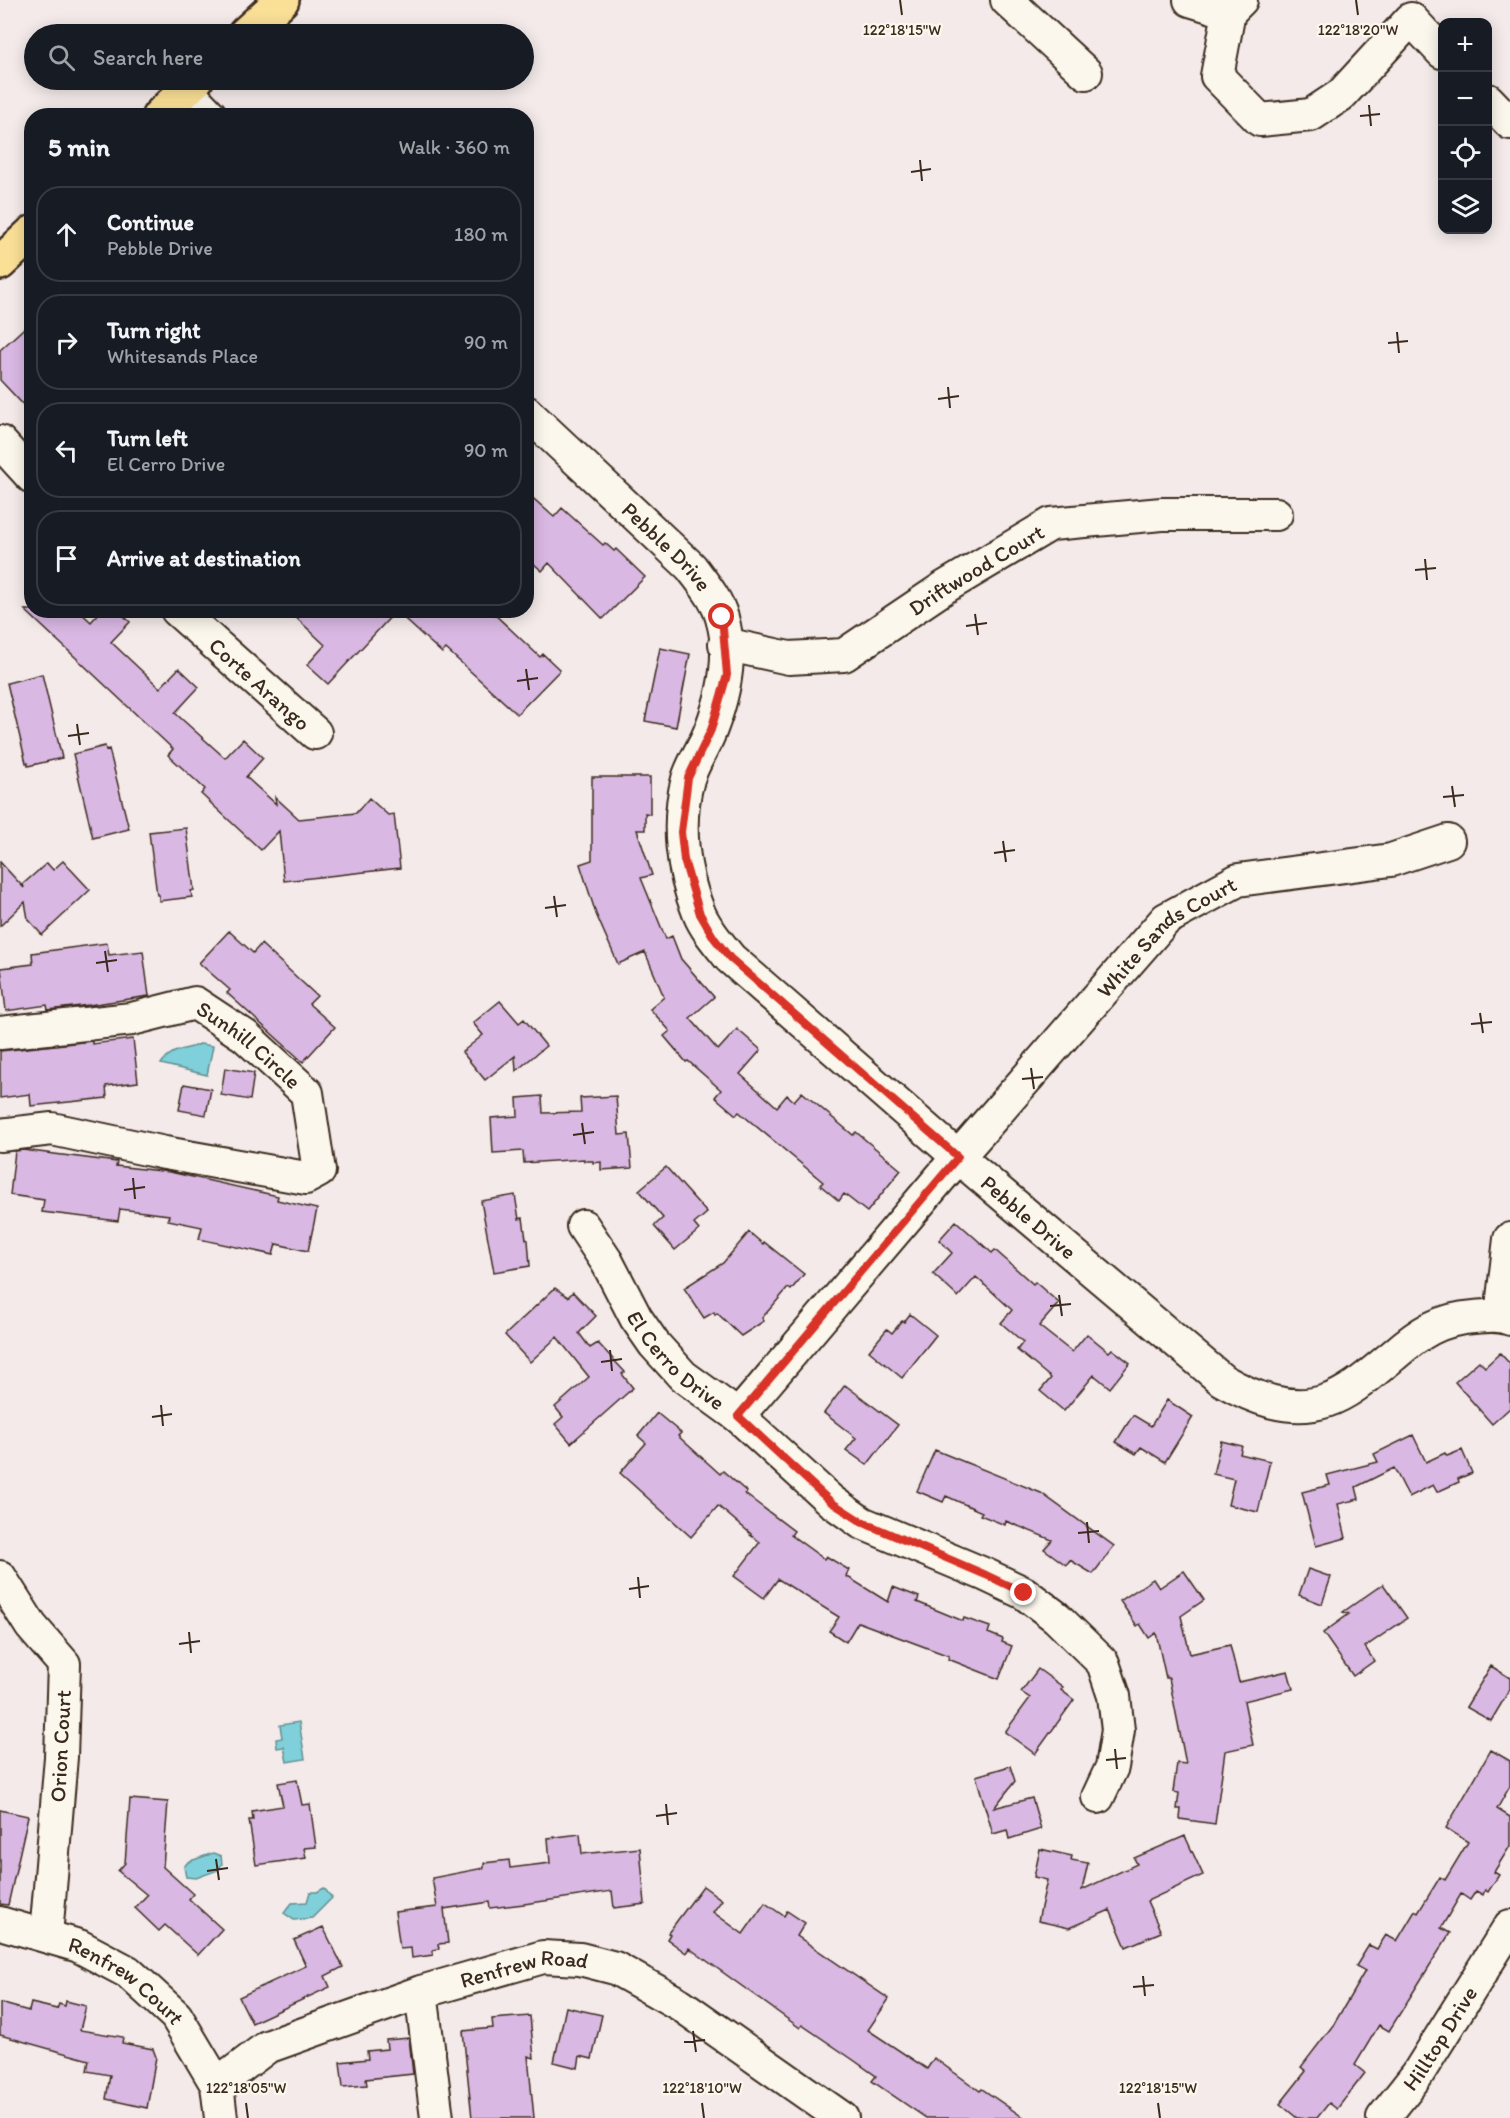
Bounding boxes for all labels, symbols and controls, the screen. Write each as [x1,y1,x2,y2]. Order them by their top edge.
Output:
map controls [1438,18,1492,234]
button: + [1438,18,1492,72]
text: 122°18'15"W [863,21,941,39]
text: 122°18'20"W [1318,21,1398,39]
search box [24,24,534,90]
icon: search [45,41,78,74]
text: Search here [93,44,203,71]
button: − [1438,72,1492,126]
button: locate [1438,126,1492,180]
text: 5 min [48,131,110,163]
text: Walk · 360 m [398,135,510,159]
button: layers [1438,180,1492,234]
text: Continue [107,209,194,236]
icon: ahead [50,218,83,251]
text: 180 m [454,222,508,246]
text: Pebble Drive [107,236,213,260]
text: Turn right [107,317,201,344]
icon: right [50,326,83,359]
text: 90 m [464,330,508,354]
text: Whitesands Place [107,344,258,368]
text: Turn left [107,425,188,452]
icon: left [50,434,83,467]
text: 90 m [464,438,508,462]
text: El Cerro Drive [107,452,225,476]
street label: Pebble Drive [616,496,717,597]
street label: Driftwood Court [904,518,1049,622]
icon: arrive [50,542,83,575]
text: Arrive at destination [107,545,301,572]
route start [708,603,734,629]
street label: Corte Arango [203,632,316,737]
street label: White Sands Court [1091,870,1241,1003]
street label: Sunhill Circle [192,995,306,1095]
street label: Pebble Drive [975,1169,1082,1265]
street label: El Cerro Drive [621,1306,730,1416]
route end [1010,1579,1036,1605]
street label: Orion Court [44,1689,77,1803]
street label: Renfrew Court [65,1931,191,2029]
street label: Renfrew Road [457,1944,592,1994]
street label: Hilltop Drive [1397,1981,1483,2096]
text: 122°18'05"W [206,2079,286,2097]
text: 122°18'10"W [662,2079,742,2097]
text: 122°18'15"W [1119,2079,1197,2097]

